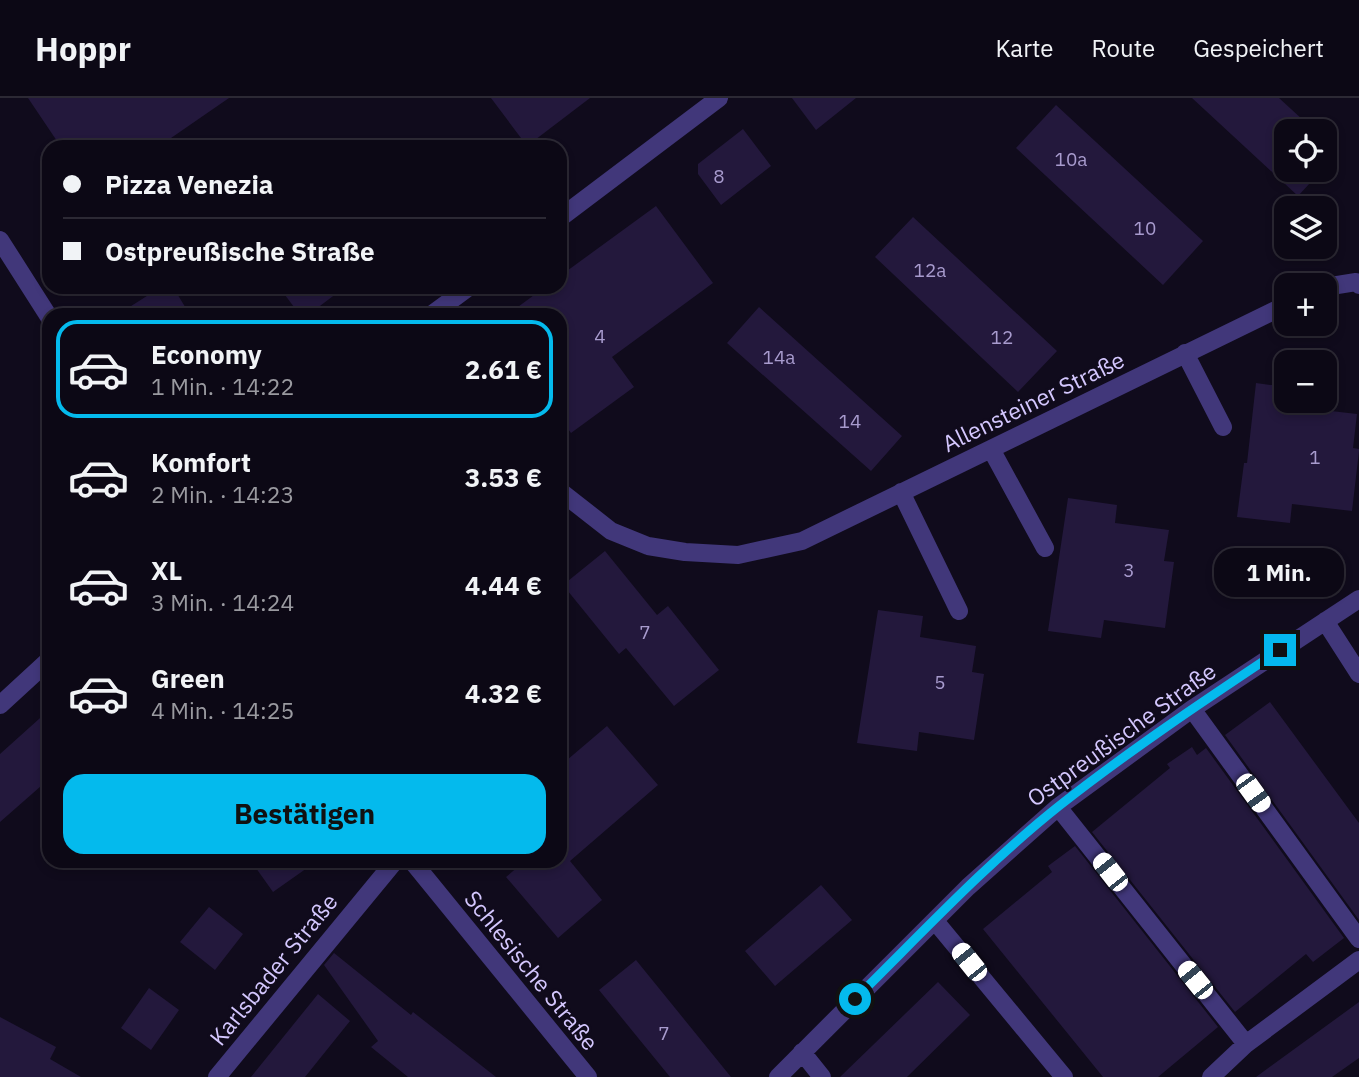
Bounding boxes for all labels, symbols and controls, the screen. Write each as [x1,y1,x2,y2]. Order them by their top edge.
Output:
text: Hoppr [35,27,131,70]
text: Karte [995,32,1054,64]
text: Route [1092,32,1155,64]
text: Gespeichert [1193,32,1324,64]
map controls [1274,119,1337,413]
button: locate [1274,119,1337,182]
house number: 10a [1055,147,1087,171]
house number: 8 [713,164,725,188]
text: Pizza Venezia [105,167,274,201]
button: layers [1274,196,1337,259]
house number: 10 [1134,216,1156,240]
text: Ostpreußische Straße [105,234,375,268]
house number: 12a [914,258,946,282]
button: + [1274,273,1337,336]
house number: 4 [594,324,606,348]
house number: 12 [991,325,1013,349]
text: Economy [151,337,262,371]
icon: car [67,338,130,401]
street label: Allensteiner Straße [937,344,1129,458]
house number: 14a [763,345,795,369]
button: − [1274,350,1337,413]
text: 2.61 € [465,352,542,386]
text: 1 Min. · 14:22 [151,371,294,401]
house number: 14 [839,409,861,433]
text: Komfort [151,445,251,479]
house number: 1 [1309,445,1321,469]
icon: car [67,446,130,509]
text: 3.53 € [465,460,542,494]
text: 2 Min. · 14:23 [151,479,294,509]
callout: 1 Min. [1215,548,1345,598]
text: XL [151,553,182,587]
icon: car [67,554,130,617]
text: 1 Min. [1246,557,1312,587]
house number: 3 [1123,558,1135,582]
text: 4.44 € [465,568,542,602]
text: 3 Min. · 14:24 [151,587,294,617]
house number: 7 [639,620,651,644]
route end [1264,634,1296,666]
street label: Ostpreußische Straße [1021,655,1221,813]
text: Green [151,661,225,695]
icon: car [67,662,130,725]
house number: 5 [934,670,946,694]
text: 4.32 € [465,676,542,710]
text: 4 Min. · 14:25 [151,695,294,725]
car [1233,770,1274,816]
button: Bestätigen [63,774,546,854]
car [1089,849,1132,895]
street label: Schlesische Straße [458,884,606,1056]
street label: Karlsbader Straße [202,887,344,1051]
car [948,939,991,985]
car [1174,957,1217,1003]
route start [839,983,871,1015]
house number: 7 [658,1021,670,1045]

